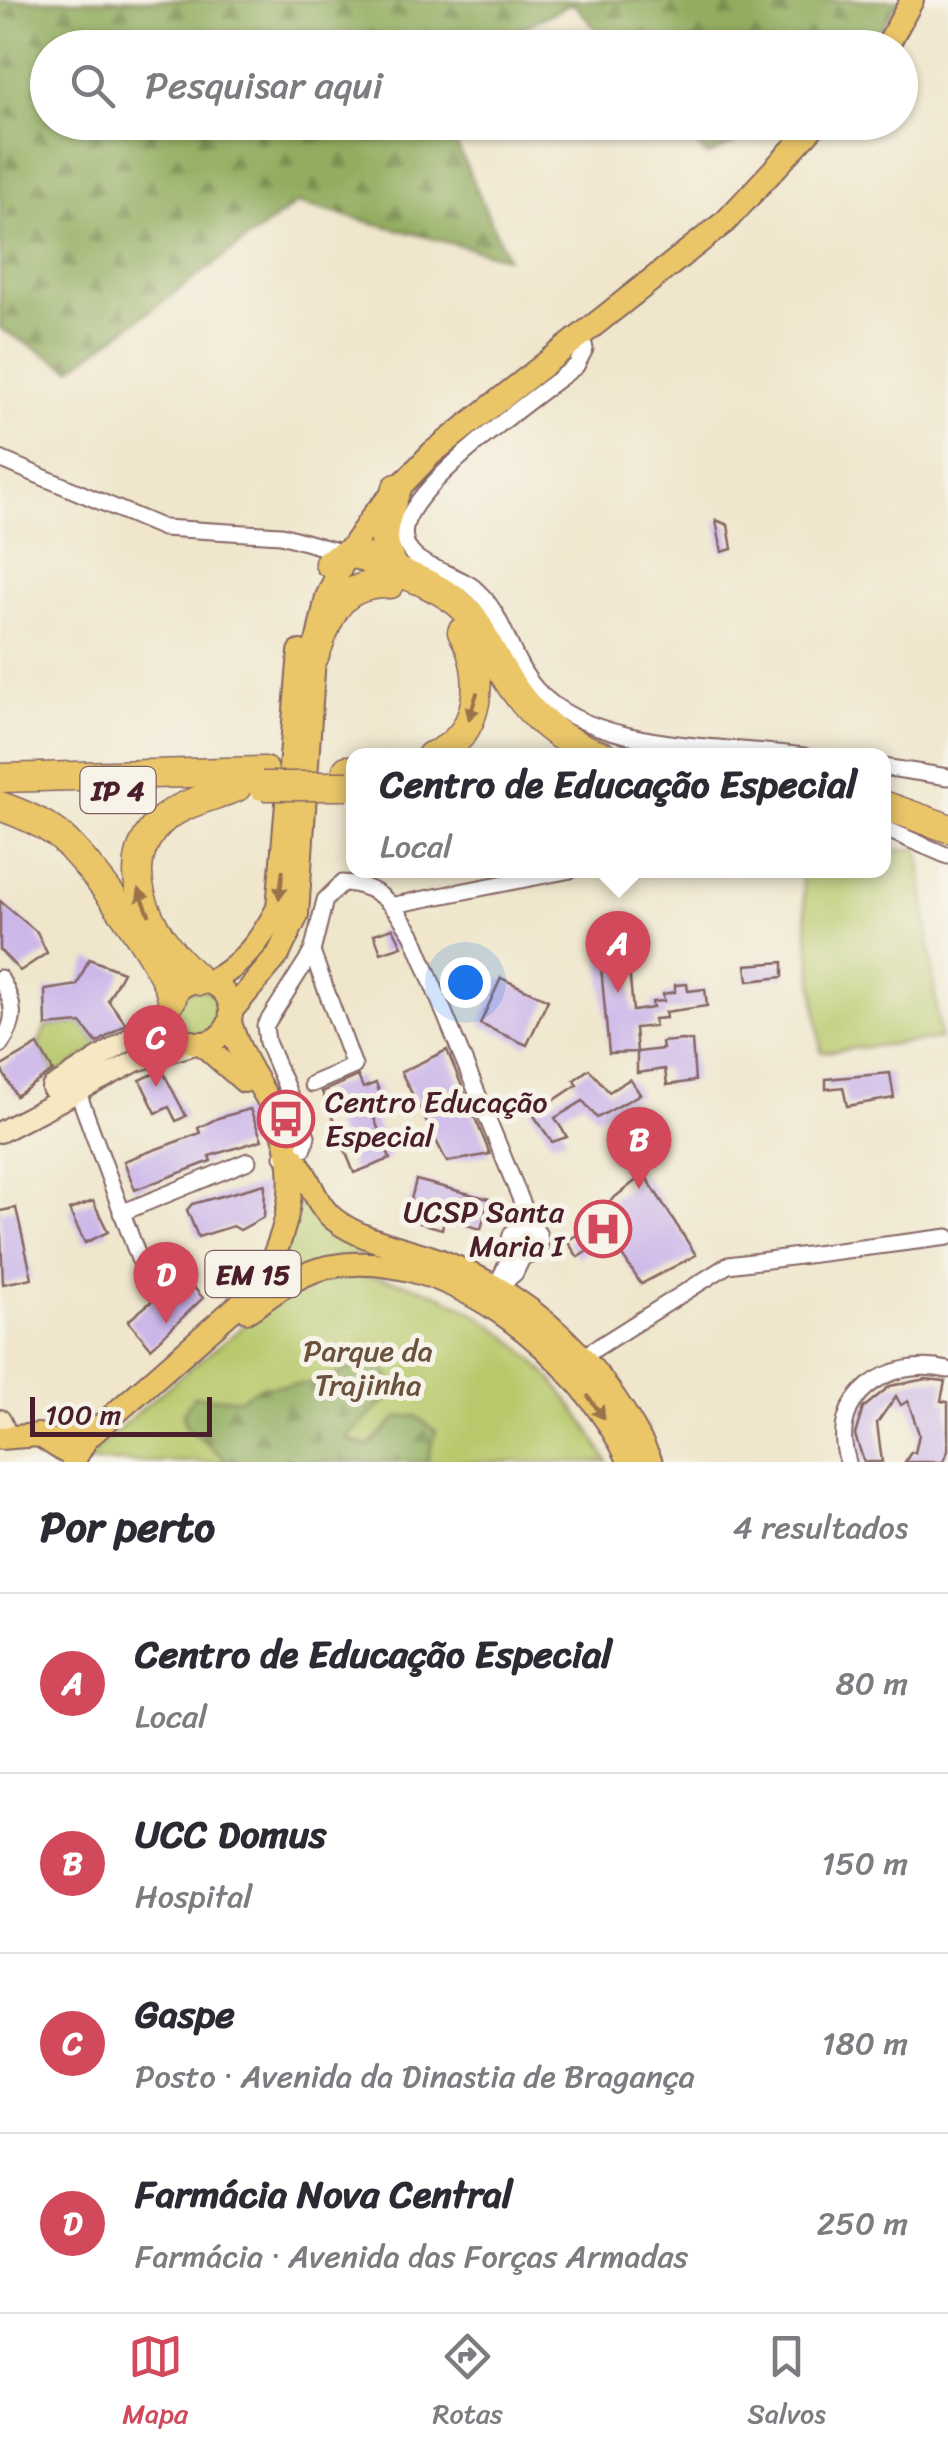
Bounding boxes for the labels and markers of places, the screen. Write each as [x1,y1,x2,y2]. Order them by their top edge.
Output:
pin: A [586,910,650,993]
pin: C [124,1004,188,1087]
place label: Centro Educação Especial [325,1075,548,1163]
bus stop icon: Centro Educação Especial [256,1089,316,1149]
pin: B [606,1106,672,1189]
place label: UCSP Santa Maria I [403,1185,566,1273]
hospital icon: UCSP Santa Maria I [573,1199,633,1259]
pin: D [134,1242,198,1324]

